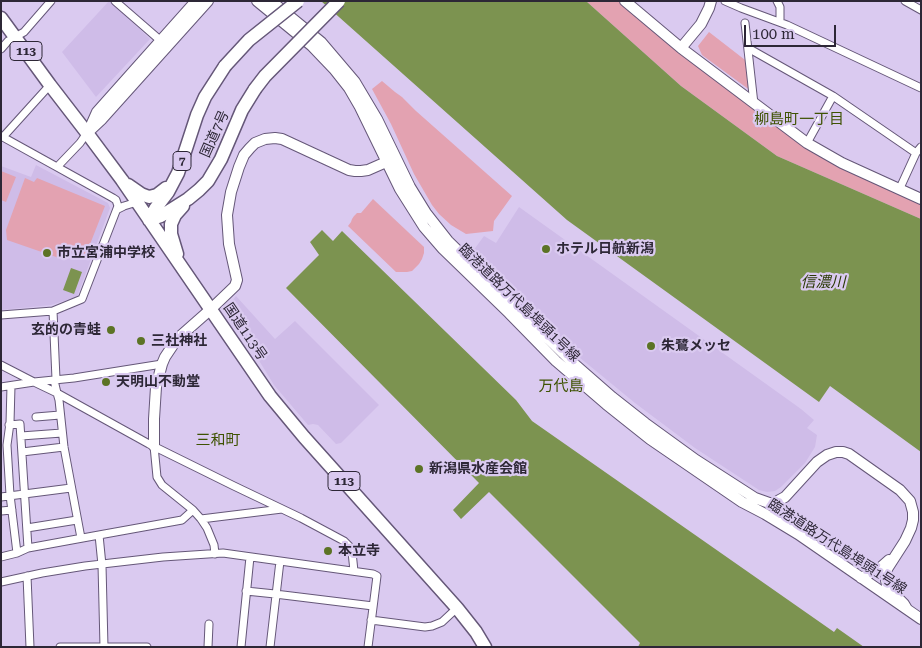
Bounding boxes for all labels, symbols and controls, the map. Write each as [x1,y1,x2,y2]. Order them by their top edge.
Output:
scale bar [747,15,840,47]
text: 100 m [752,25,795,43]
road number: 113 [10,41,42,60]
street label: 国道7号 [197,108,233,160]
district label: 柳島町一丁目 [754,111,844,129]
road number: 7 [173,152,191,170]
street label: 臨港道路万代島埠頭1号線 [455,241,583,365]
place label: ホテル日航新潟 [556,241,654,257]
marker: ホテル日航新潟 [540,243,552,255]
place label: 市立宮浦中学校 [57,245,155,261]
marker: 市立宮浦中学校 [41,247,53,259]
water label: 信濃川 [801,274,845,292]
street label: 国道113号 [220,300,270,364]
place label: 玄的の青蛙 [31,322,101,338]
marker: 玄的の青蛙 [105,324,117,336]
place label: 三社神社 [151,333,207,349]
marker: 三社神社 [135,335,147,347]
place label: 朱鷺メッセ [661,338,731,354]
marker: 朱鷺メッセ [645,340,657,352]
place label: 天明山不動堂 [116,374,200,390]
marker: 天明山不動堂 [100,376,112,388]
district label: 万代島 [539,378,583,396]
district label: 三和町 [196,432,240,450]
place label: 新潟県水産会館 [429,461,527,477]
marker: 新潟県水産会館 [413,463,425,475]
road number: 113 [328,472,360,491]
street label: 臨港道路万代島埠頭1号線 [765,496,909,598]
place label: 本立寺 [338,543,380,559]
marker: 本立寺 [322,545,334,557]

